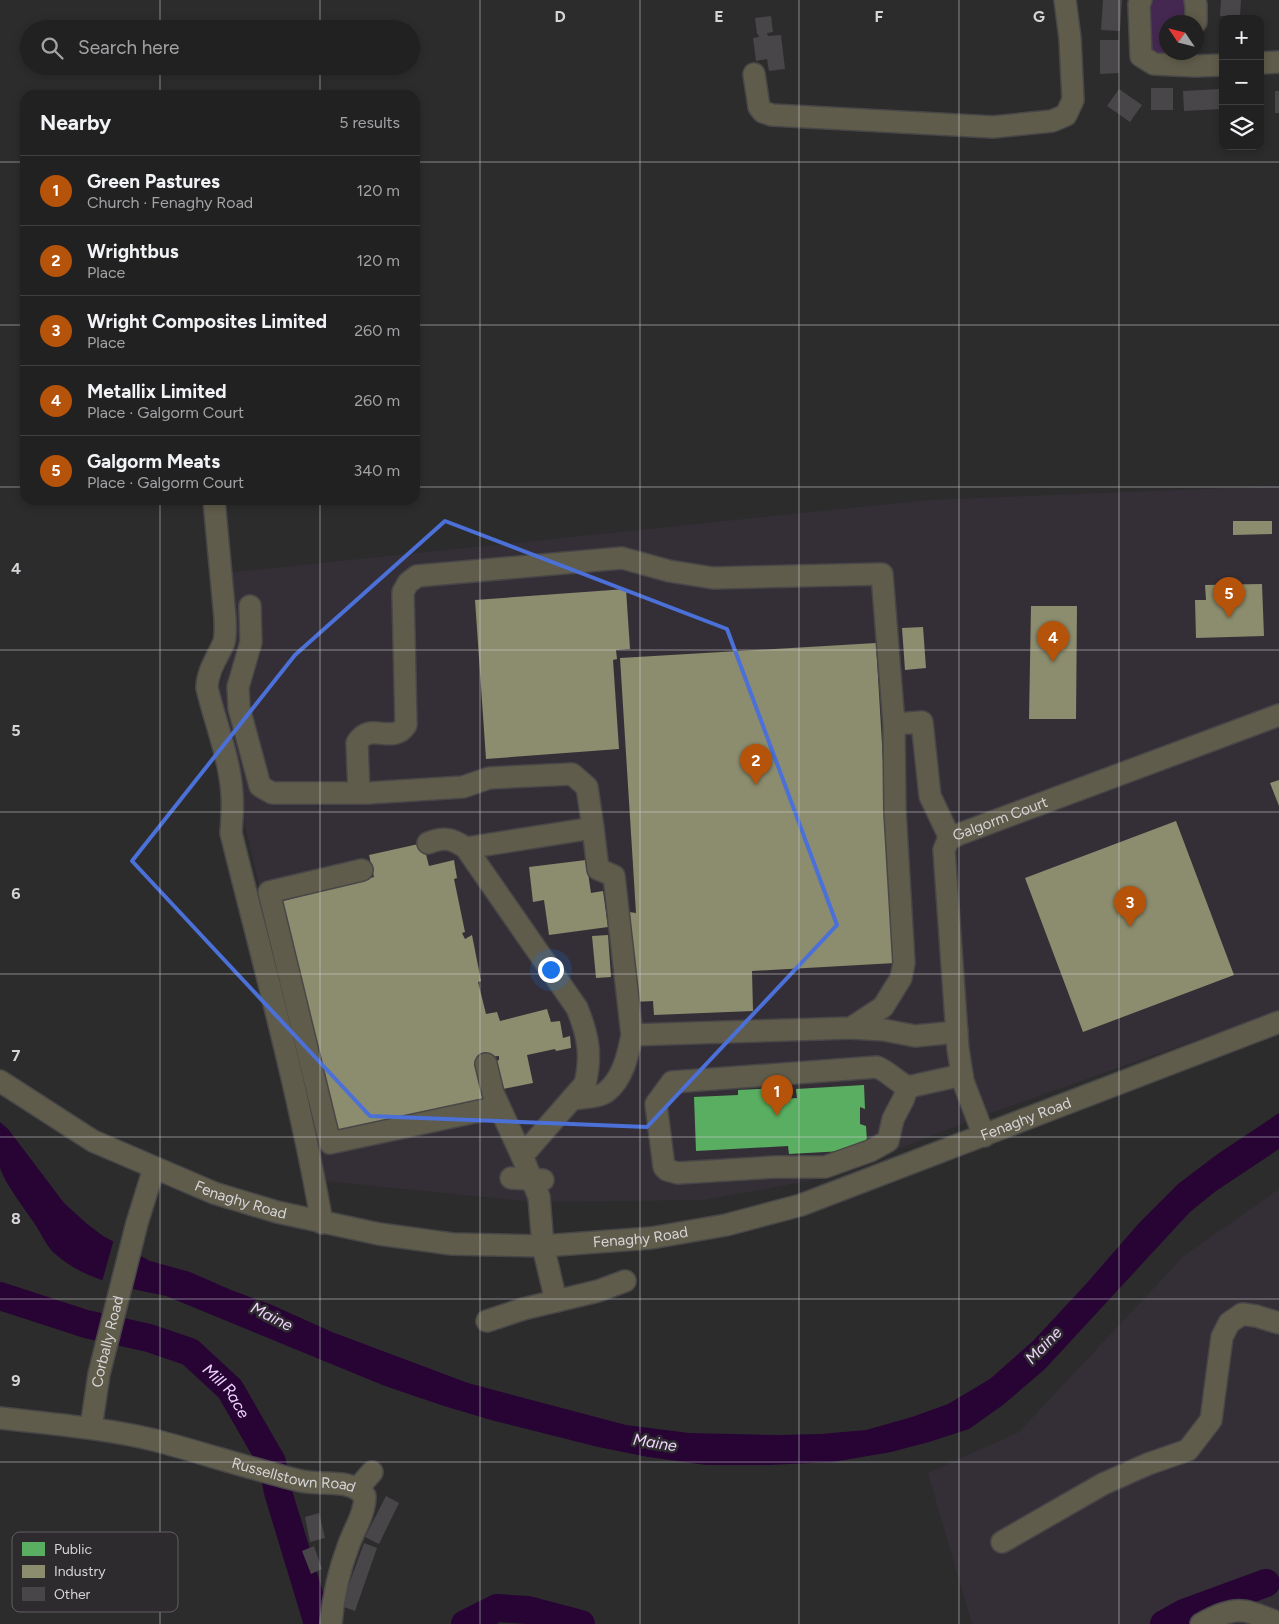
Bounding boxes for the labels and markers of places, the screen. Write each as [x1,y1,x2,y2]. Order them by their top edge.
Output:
pin: 5 [1213,577,1245,618]
pin: 4 [1037,621,1069,662]
pin: 2 [740,744,772,785]
pin: 3 [1114,886,1146,927]
pin: 1 [761,1075,793,1116]

